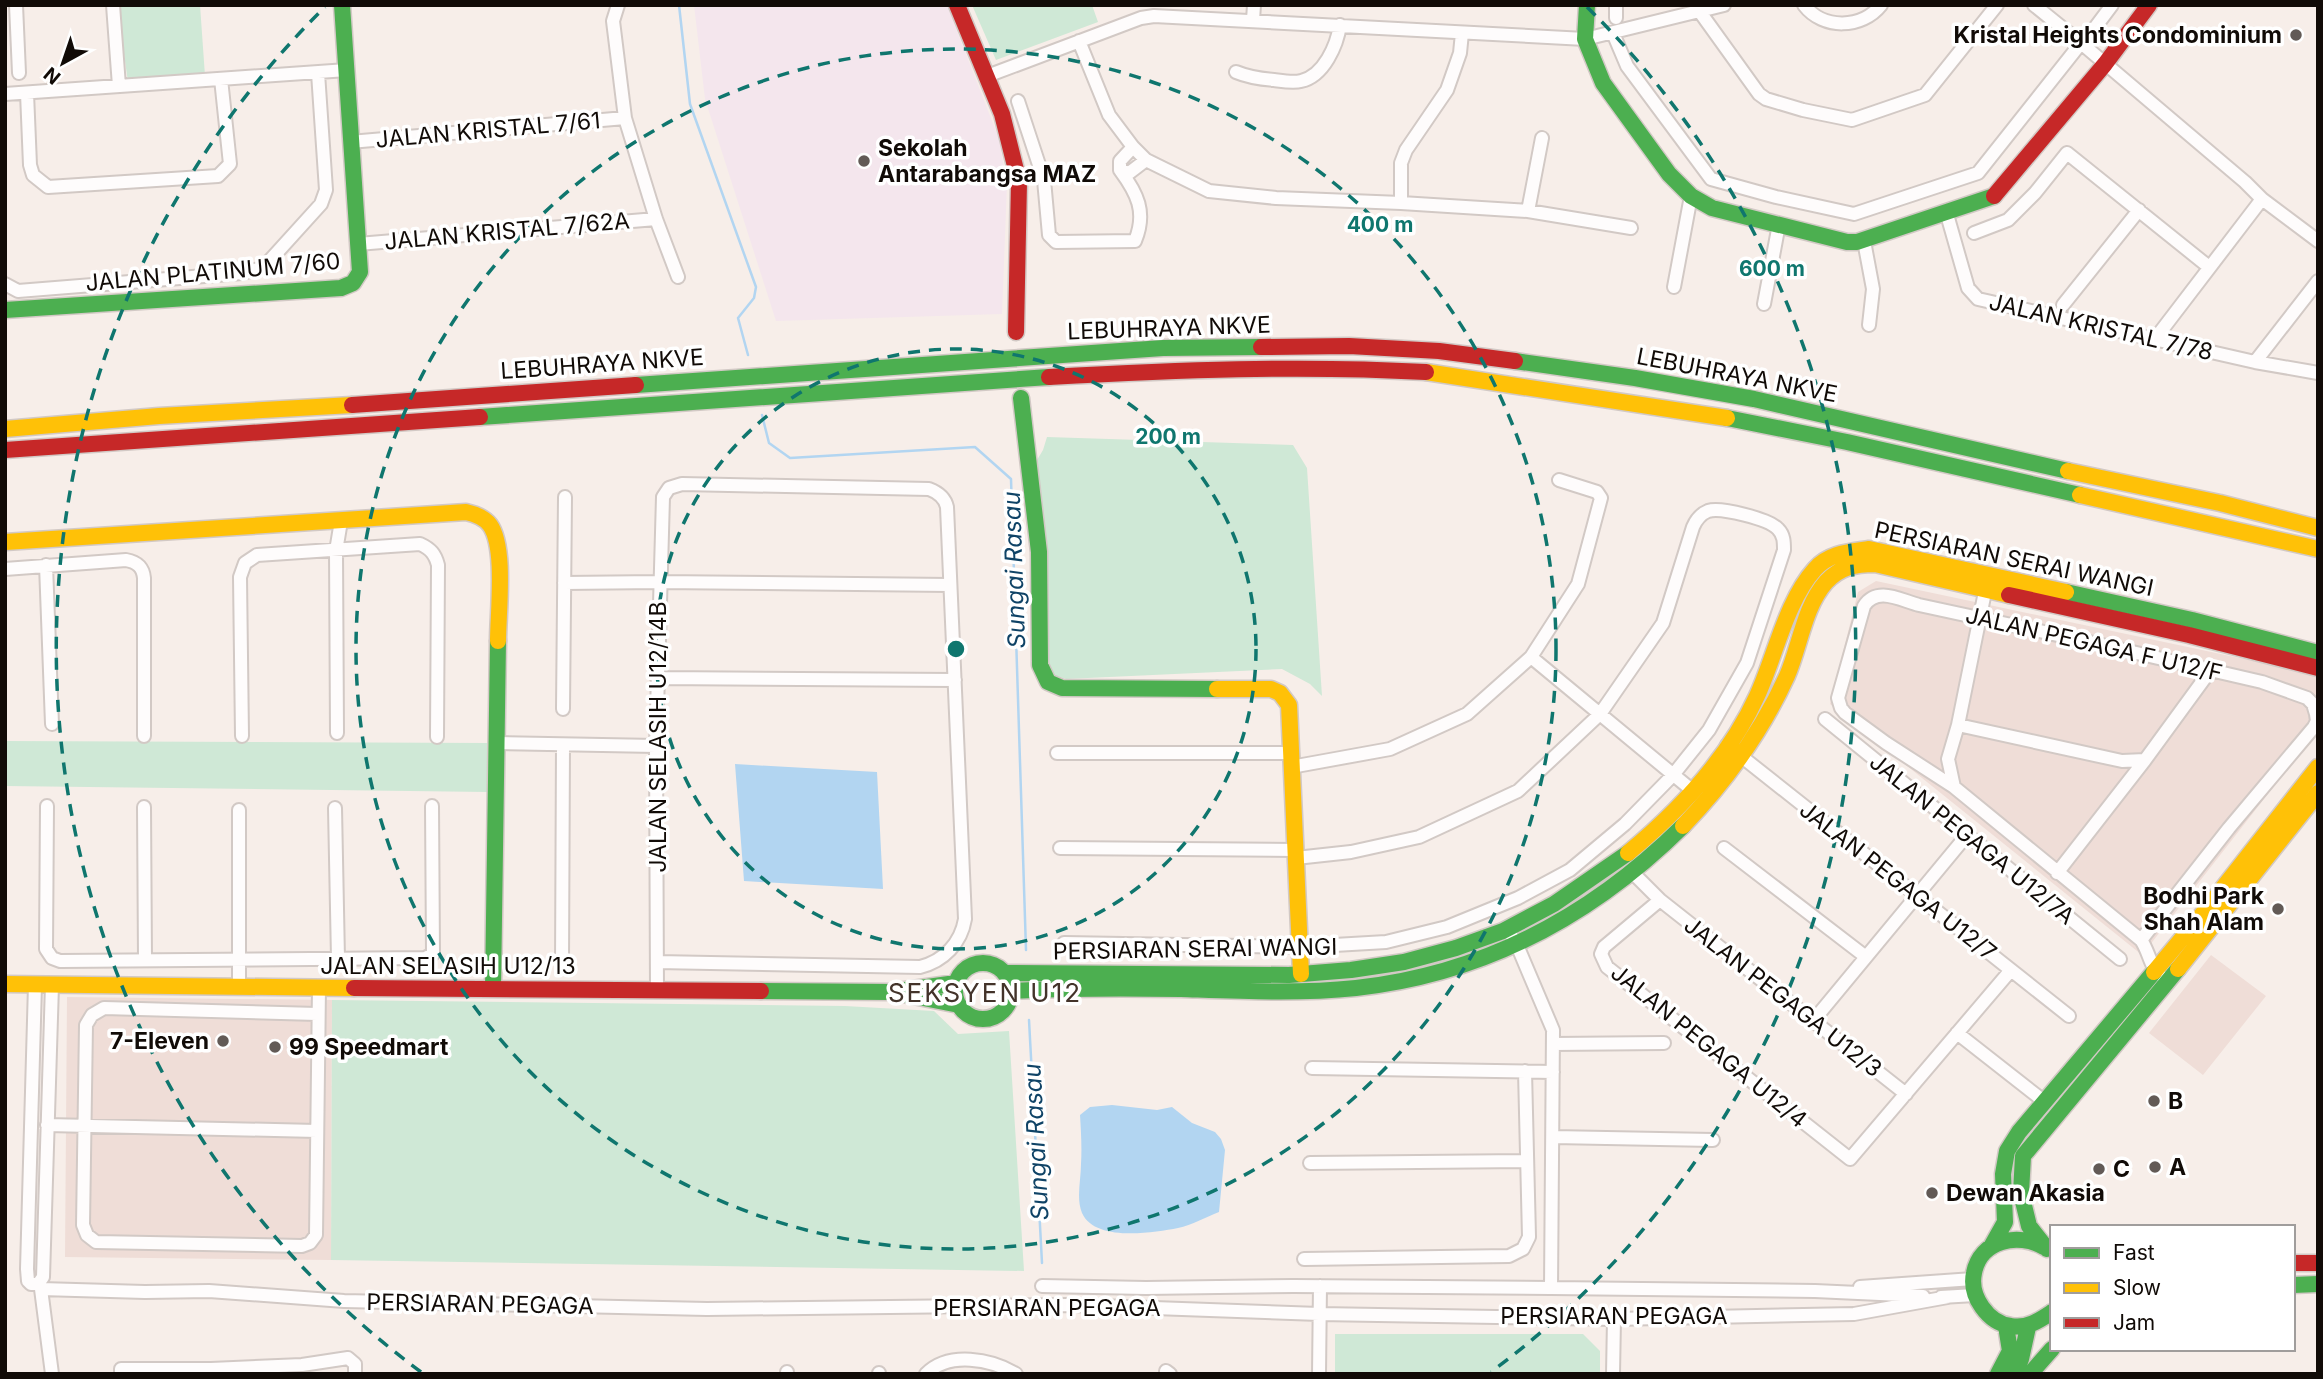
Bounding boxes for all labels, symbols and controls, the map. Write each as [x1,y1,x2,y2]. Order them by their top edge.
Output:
place label: Kristal Heights Condominium [1954,21,2282,49]
marker: Kristal Heights Condominium [2288,27,2304,43]
north arrow [28,28,98,98]
text: N [39,62,65,89]
street label: JALAN KRISTAL 7/61 [374,106,602,154]
place label: Sekolah Antarabangsa MAZ [878,134,1096,188]
marker: Sekolah Antarabangsa MAZ [856,153,872,169]
street label: JALAN KRISTAL 7/62A [383,206,631,256]
text: 400 m [1347,212,1413,237]
street label: JALAN PLATINUM 7/60 [84,247,342,297]
text: 600 m [1739,256,1805,281]
street label: JALAN KRISTAL 7/78 [1986,288,2216,366]
street label: LEBUHRAYA NKVE [1067,310,1271,346]
street label: LEBUHRAYA NKVE [1634,342,1840,408]
street label: LEBUHRAYA NKVE [499,343,705,385]
text: 200 m [1135,424,1201,449]
water label: Sungai Rasau [997,491,1031,649]
street label: PERSIARAN SERAI WANGI [1872,516,2156,602]
street label: JALAN SELASIH U12/14B [644,601,672,873]
street label: JALAN PEGAGA F U12/F [1963,601,2225,687]
centre of rings [944,637,968,661]
street label: JALAN PEGAGA U12/7A [1864,748,2080,930]
street label: JALAN PEGAGA U12/7 [1794,796,2002,966]
place label: Bodhi Park Shah Alam [2143,882,2265,936]
marker: Bodhi Park Shah Alam [2270,901,2286,917]
street label: JALAN PEGAGA U12/3 [1678,911,1888,1083]
street label: PERSIARAN SERAI WANGI [1053,933,1337,965]
street label: JALAN SELASIH U12/13 [320,952,576,980]
street label: JALAN PEGAGA U12/4 [1605,958,1813,1134]
district label: SEKSYEN U12 [888,977,1082,1008]
place label: 7-Eleven [110,1027,209,1055]
marker: 7-Eleven [215,1033,231,1049]
place label: 99 Speedmart [289,1033,449,1061]
marker: 99 Speedmart [267,1039,283,1055]
water label: Sungai Rasau [1017,1063,1055,1221]
place label: B [2168,1087,2183,1115]
marker: B [2146,1093,2162,1109]
place label: A [2169,1153,2186,1181]
place label: C [2113,1155,2130,1183]
marker: A [2147,1159,2163,1175]
marker: C [2091,1161,2107,1177]
place label: Dewan Akasia [1946,1179,2105,1207]
marker: Dewan Akasia [1924,1185,1940,1201]
legend [2050,1225,2295,1351]
text: Fast [2113,1240,2155,1265]
text: Slow [2113,1275,2161,1300]
street label: PERSIARAN PEGAGA [366,1288,594,1320]
street label: PERSIARAN PEGAGA [933,1294,1161,1322]
street label: PERSIARAN PEGAGA [1500,1302,1728,1330]
text: Jam [2113,1310,2155,1335]

